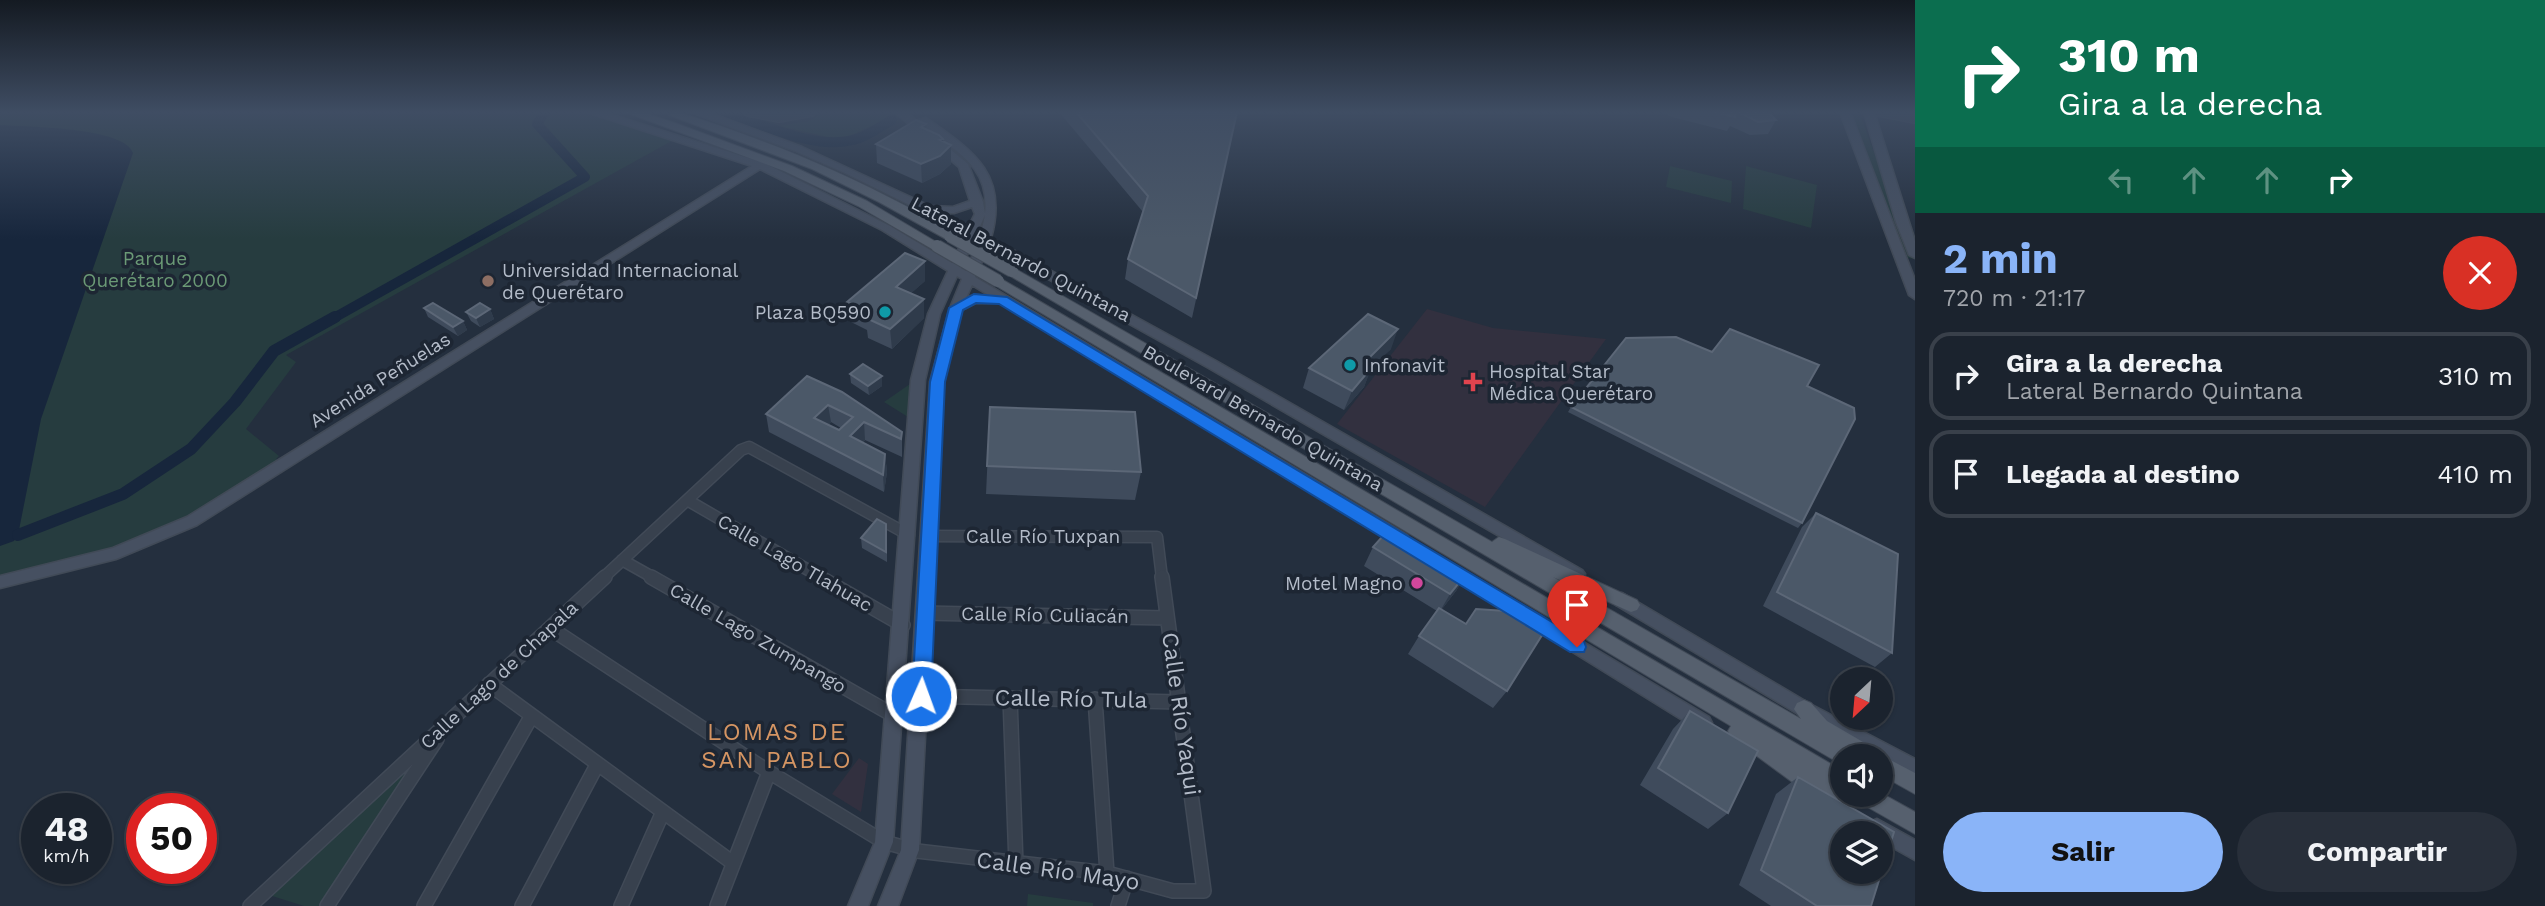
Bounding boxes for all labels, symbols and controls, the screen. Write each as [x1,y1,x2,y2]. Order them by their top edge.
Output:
text: 310 m [2058,26,2200,84]
icon: right [1943,28,2034,119]
text: Gira a la derecha [2058,85,2322,123]
icon: left [2102,161,2140,199]
icon: ahead [2175,161,2213,199]
icon: ahead [2248,161,2286,199]
icon: right [2321,161,2359,199]
street label: Lateral Bernardo Quintana [907,191,1135,327]
text: 2 min [1943,234,2058,283]
button: close [2443,236,2517,310]
park label: Parque Querétaro 2000 [82,247,228,292]
place label: Universidad Internacional de Querétaro [502,259,738,304]
marker: Universidad Internacional de Querétaro [480,273,496,289]
text: 720 m · 21:17 [1943,285,2085,312]
place label: Plaza BQ590 [755,301,871,324]
marker: Plaza BQ590 [877,304,893,320]
street label: Avenida Peñuelas [305,327,455,433]
street label: Boulevard Bernardo Quintana [1139,340,1387,496]
text: Gira a la derecha [2006,348,2222,378]
place label: Infonavit [1364,354,1445,377]
marker: Infonavit [1342,357,1358,373]
icon: right [1947,357,1985,395]
place label: Hospital Star Médica Querétaro [1489,360,1653,405]
text: 310 m [2438,361,2513,391]
marker: Hospital Star Médica Querétaro [1463,372,1483,392]
text: Lateral Bernardo Quintana [2006,378,2303,405]
icon: arrive [1947,455,1985,493]
text: Llegada al destino [2006,459,2240,489]
text: 410 m [2438,459,2513,489]
street label: Calle Lago Tlahuac [713,509,877,617]
street label: Calle Río Tuxpan [966,525,1120,548]
place label: Motel Magno [1285,572,1403,595]
marker: Motel Magno [1409,575,1425,591]
pin [1547,575,1607,647]
street label: Calle Lago Zumpango [665,578,851,698]
icon: arrive [1558,586,1596,624]
street label: Calle Lago de Chapala [415,596,583,754]
street label: Calle Río Culiacán [961,602,1129,628]
street label: Calle Río Yaqui [1156,630,1206,798]
position arrow [884,659,958,733]
north arrow [1830,667,1894,730]
map controls [1830,667,1893,884]
street label: Calle Río Tula [994,684,1148,714]
district label: LOMAS DE SAN PABLO [701,718,853,774]
button: sound [1830,744,1893,807]
speed limit sign: 50 [126,793,217,884]
text: 48 [44,808,89,850]
button: Salir [1943,812,2223,892]
button: Compartir [2237,812,2517,892]
button: layers [1830,821,1893,884]
text: km/h [43,845,90,866]
street label: Calle Río Mayo [975,846,1141,896]

